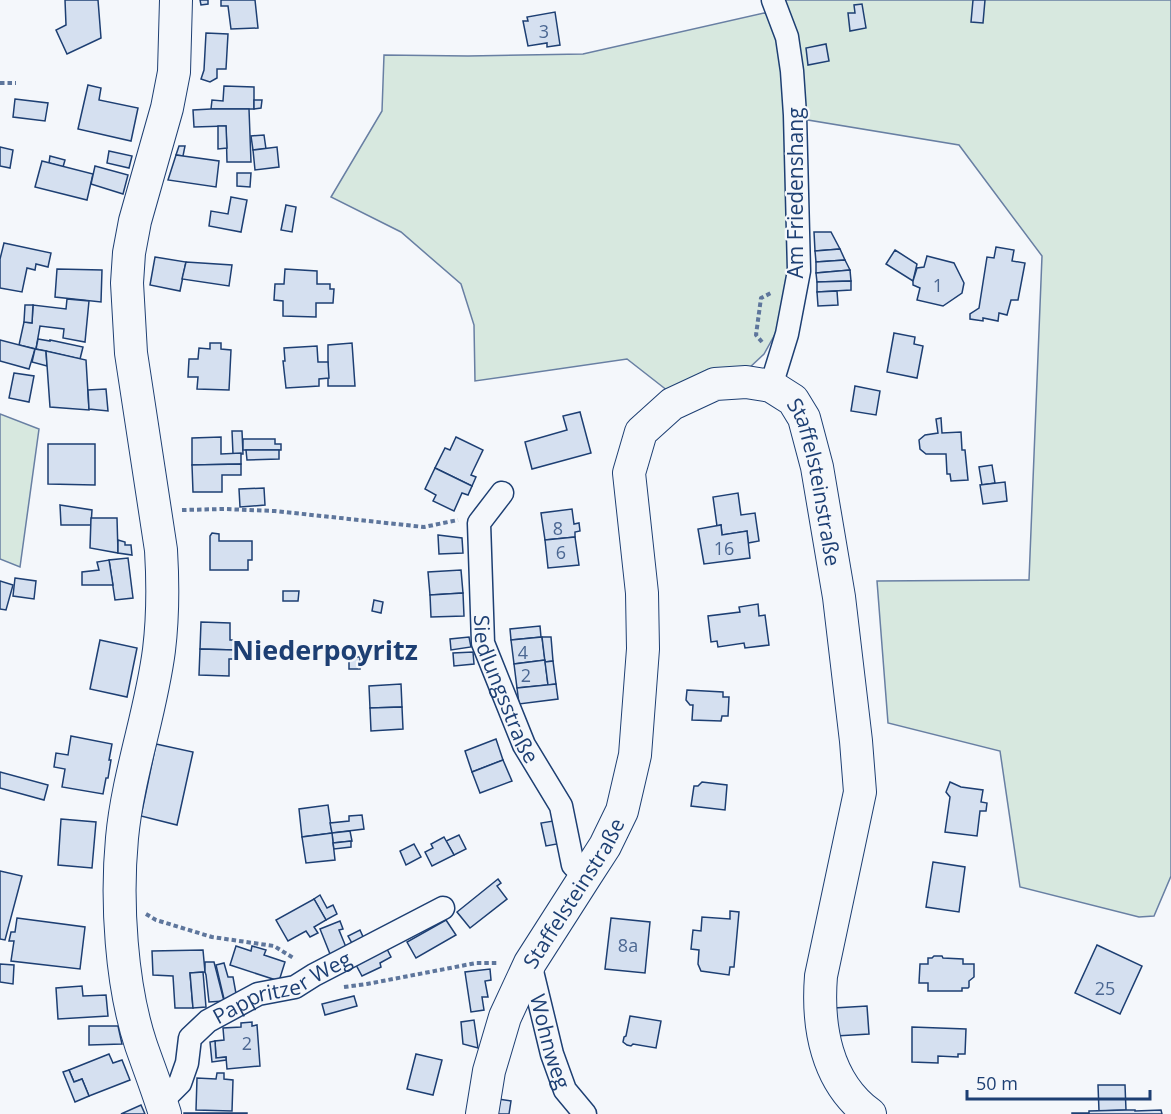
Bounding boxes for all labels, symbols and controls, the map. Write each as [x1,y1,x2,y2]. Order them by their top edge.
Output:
house number: 3 [539,19,549,43]
street label: Am Friedenshang [781,107,809,279]
house number: 1 [933,273,943,297]
street label: Staffelsteinstraße [781,393,848,568]
house number: 8 [553,516,563,540]
house number: 16 [714,536,734,560]
house number: 6 [556,540,566,564]
street label: Siedlungsstraße [468,614,546,768]
district label: Niederpoyritz [232,631,418,668]
house number: 4 [518,640,528,664]
house number: 2 [521,663,531,687]
street label: Staffelsteinstraße [516,813,631,973]
house number: 8a [618,933,638,957]
street label: Pappritzer Weg [208,944,356,1030]
house number: 25 [1095,976,1115,1000]
street label: Wohnweg [524,991,577,1093]
house number: 2 [242,1031,252,1055]
scale bar [967,1063,1150,1101]
text: 50 m [976,1071,1018,1095]

